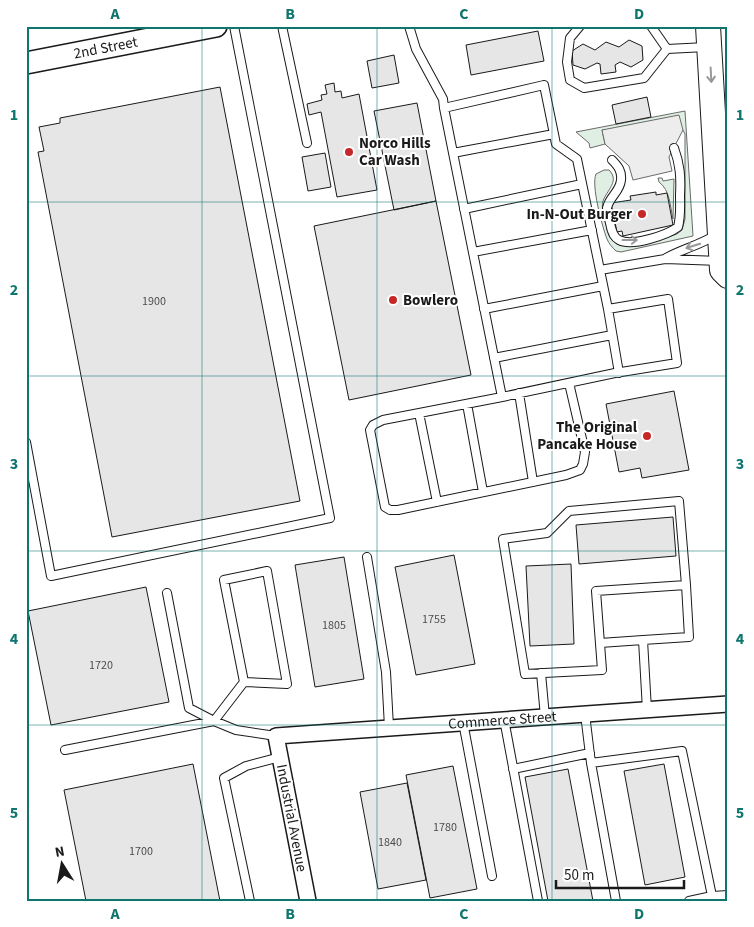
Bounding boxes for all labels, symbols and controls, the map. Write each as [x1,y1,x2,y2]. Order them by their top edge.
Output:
text: A [109,3,120,25]
text: B [285,3,295,25]
text: C [459,3,469,25]
text: D [634,3,644,25]
street label: 2nd Street [72,32,139,64]
one-way arrow [706,67,715,83]
text: 1 [10,104,18,126]
text: 1 [736,104,744,126]
place label: Norco Hills Car Wash [359,133,431,171]
marker: Norco Hills Car Wash [343,146,355,158]
place label: In-N-Out Burger [527,204,632,225]
marker: In-N-Out Burger [636,208,648,220]
one-way arrow [621,235,637,245]
one-way arrow [685,242,701,251]
text: 2 [10,279,18,301]
text: 2 [736,279,744,301]
place label: Bowlero [403,290,458,311]
house number: 1900 [142,293,166,310]
marker: Bowlero [387,294,399,306]
place label: The Original Pancake House [537,417,638,455]
marker: The Original Pancake House [641,430,653,442]
text: 3 [10,453,18,475]
text: 3 [736,453,744,475]
house number: 1755 [422,611,446,628]
house number: 1805 [322,617,346,634]
text: 4 [10,628,19,650]
text: 4 [736,628,745,650]
house number: 1720 [89,657,113,674]
street label: Commerce Street [447,706,557,735]
street label: Industrial Avenue [271,762,312,874]
text: 5 [10,802,18,824]
text: 5 [736,802,744,824]
house number: 1780 [433,819,457,836]
house number: 1840 [378,834,402,851]
north arrow [38,840,88,890]
text: N [53,842,66,863]
house number: 1700 [129,843,153,860]
scale bar [556,857,684,889]
text: 50 m [564,865,594,886]
text: A [109,903,120,925]
text: B [285,903,295,925]
text: C [459,903,469,925]
text: D [634,903,644,925]

